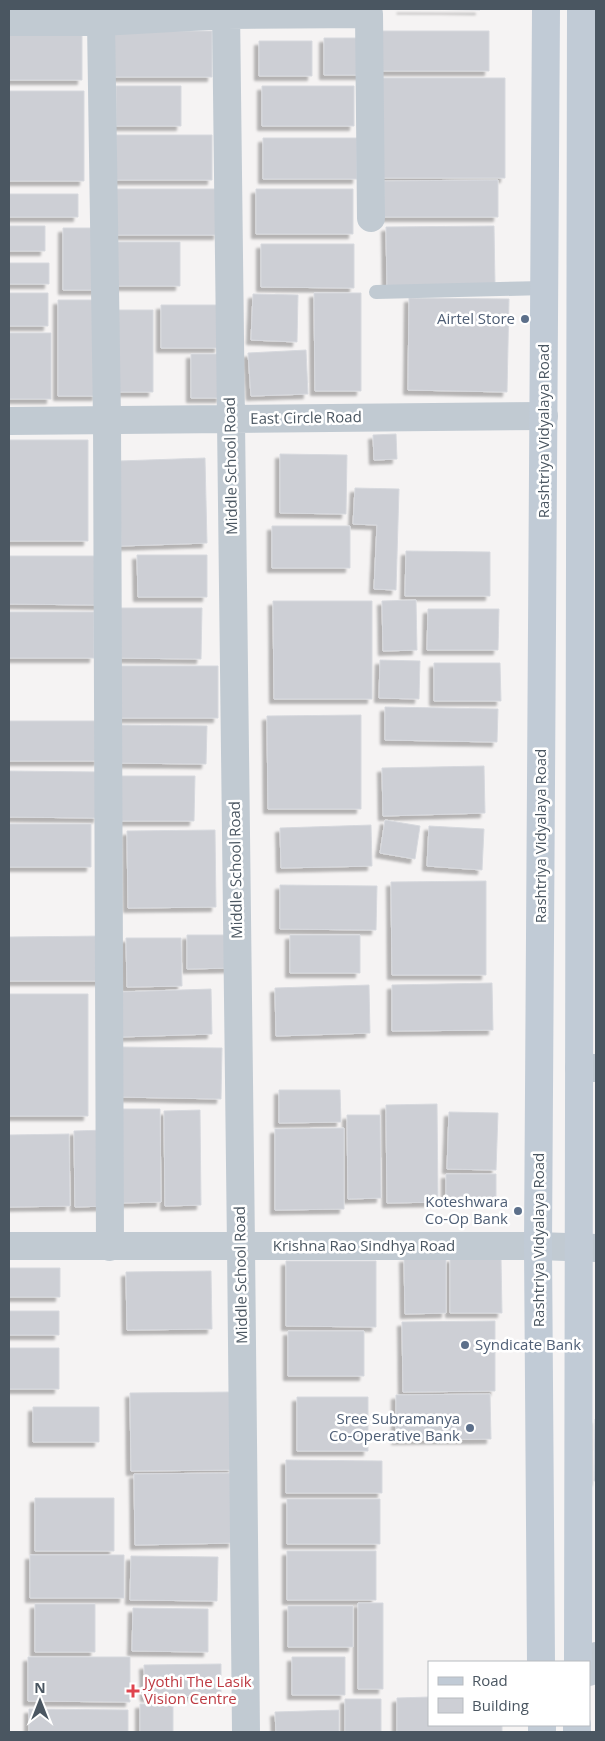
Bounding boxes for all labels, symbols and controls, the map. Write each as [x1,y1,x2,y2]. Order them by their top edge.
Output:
place label: Airtel Store [437,308,515,328]
marker: Airtel Store [519,313,531,325]
street label: Rashtriya Vidyalaya Road [533,344,553,518]
street label: Middle School Road [219,397,241,535]
street label: East Circle Road [250,406,362,428]
street label: Rashtriya Vidyalaya Road [530,749,550,923]
street label: Middle School Road [224,801,246,939]
street label: Rashtriya Vidyalaya Road [528,1153,548,1327]
place label: Koteshwara Co-Op Bank [425,1191,508,1228]
marker: Koteshwara Co-Op Bank [512,1205,524,1217]
street label: Middle School Road [229,1206,251,1344]
street label: Krishna Rao Sindhya Road [273,1235,455,1255]
place label: Syndicate Bank [475,1334,581,1354]
marker: Syndicate Bank [459,1339,471,1351]
place label: Sree Subramanya Co-Operative Bank [329,1408,460,1445]
marker: Sree Subramanya Co-Operative Bank [464,1422,476,1434]
legend [428,1661,590,1726]
text: Road [472,1670,508,1690]
place label: Jyothi The Lasik Vision Centre [142,1671,252,1708]
north arrow [15,1676,65,1726]
text: N [34,1678,46,1697]
marker: Jyothi The Lasik Vision Centre [126,1684,140,1698]
text: Building [472,1695,529,1715]

